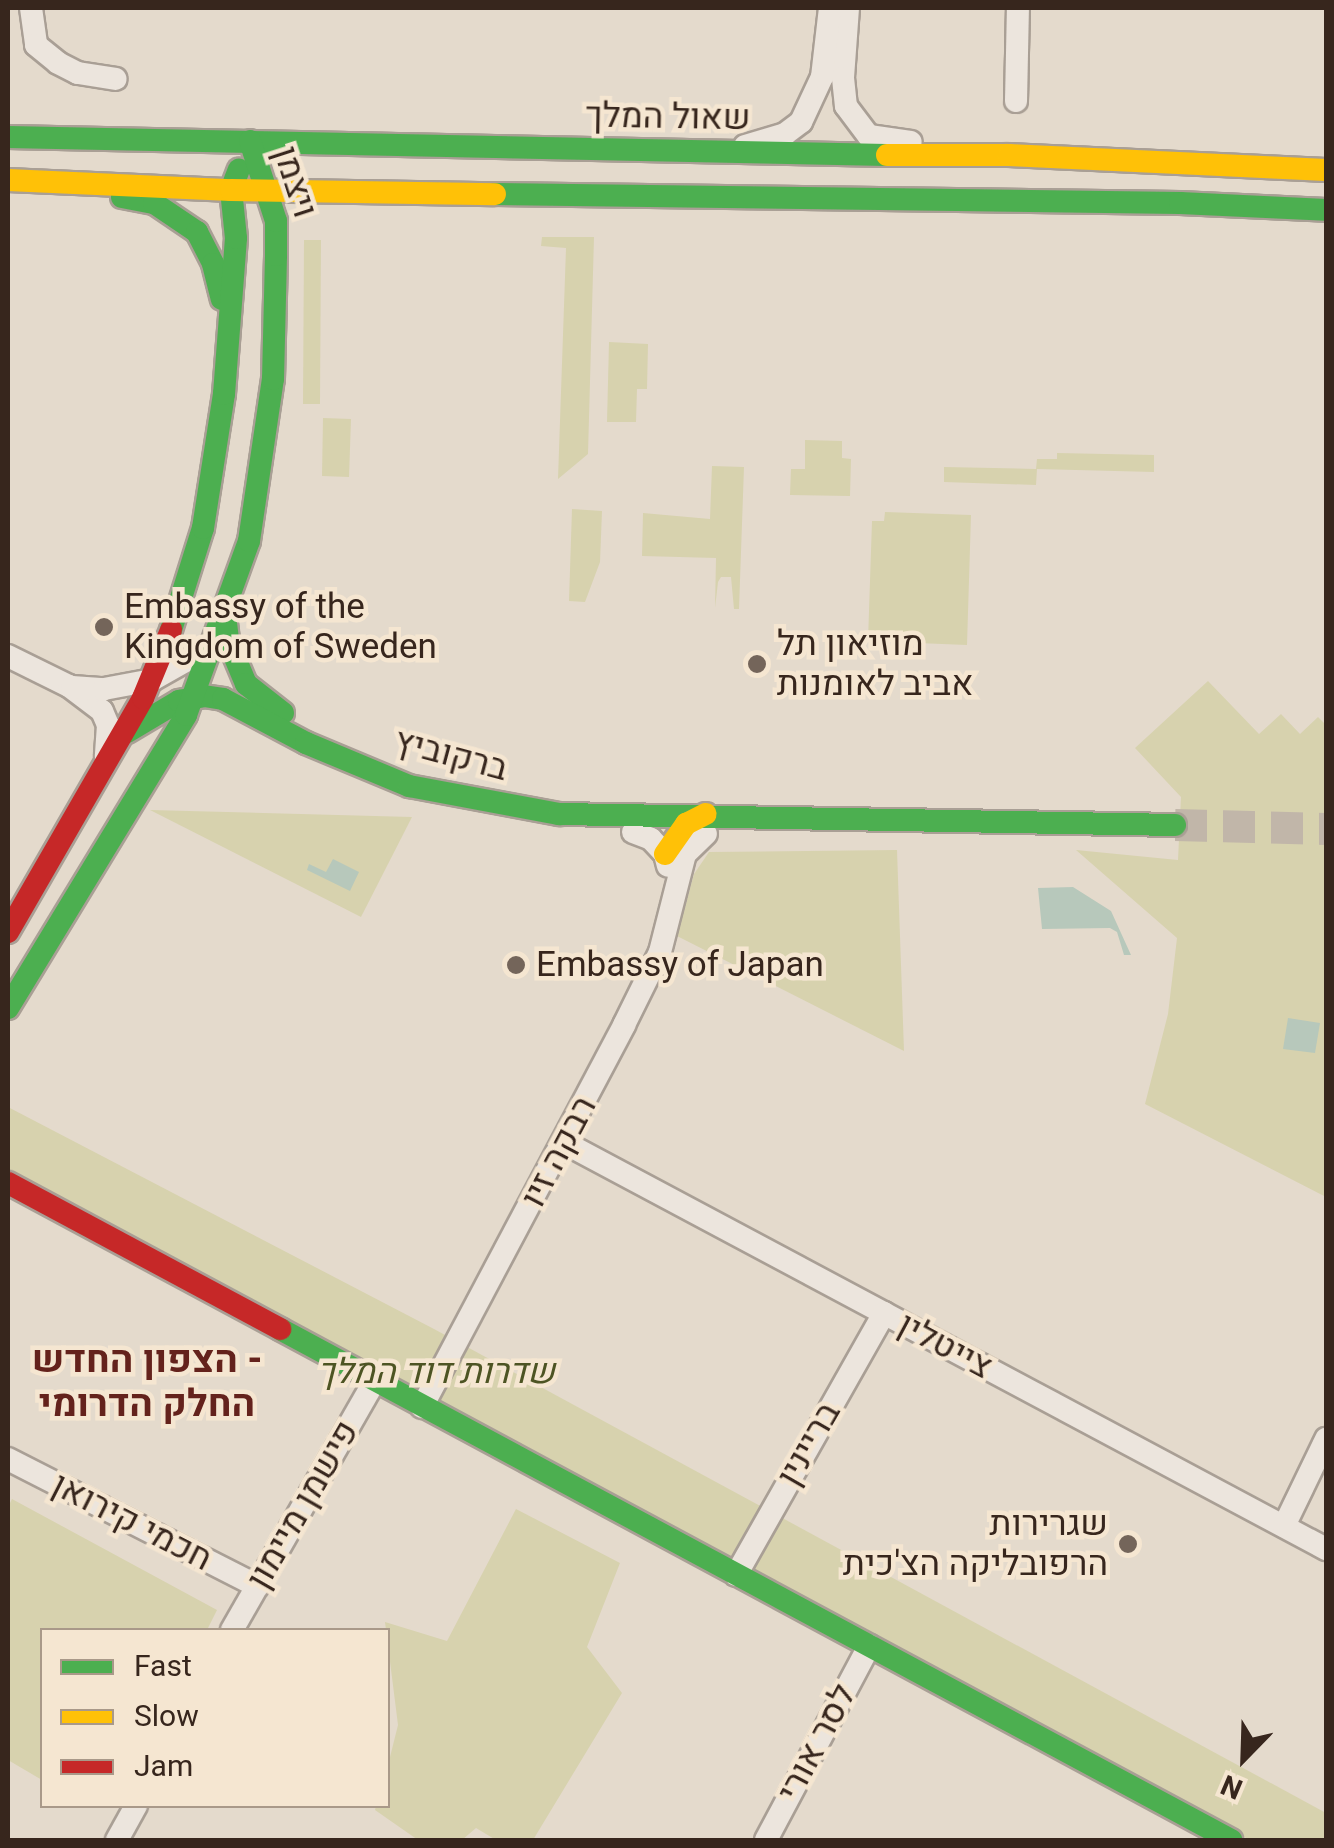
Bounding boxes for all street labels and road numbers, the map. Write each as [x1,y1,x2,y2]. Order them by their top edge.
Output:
street label: שאול המלך [585,95,751,139]
street label: ויצמן [264,141,326,223]
street label: ברקוביץ [390,720,512,790]
street label: רבקה זיו [512,1089,606,1215]
street label: צייטלין [891,1304,999,1388]
street label: בריינין [768,1395,850,1493]
street label: פישמן מיימון [238,1413,368,1597]
street label: חכמי קירואן [45,1464,219,1580]
street label: לסר אורי [769,1677,865,1809]

